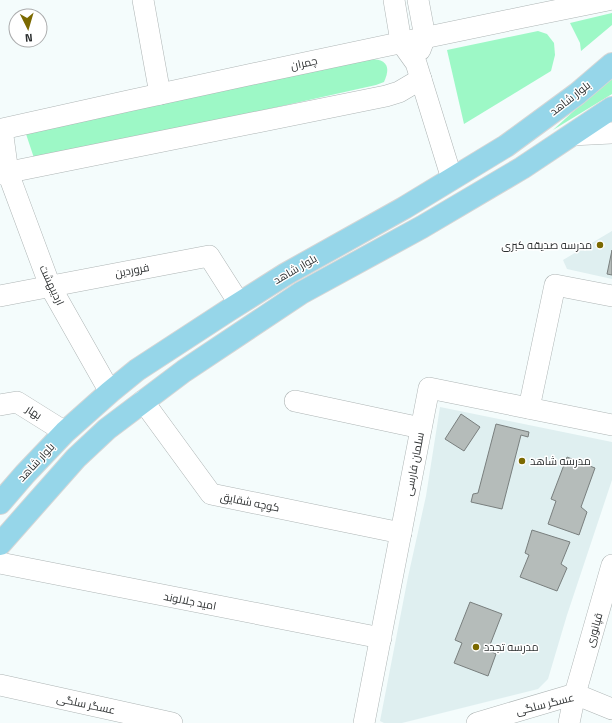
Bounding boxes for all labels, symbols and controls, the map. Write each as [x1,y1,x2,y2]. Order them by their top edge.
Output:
north arrow [8,8,48,48]
text: N [24,30,33,46]
street label: چمران [289,52,319,74]
street label: بلوار شاهد [546,77,594,119]
place label: مدرسه صدیقه کبری [501,237,592,253]
marker: مدرسه صدیقه کبری [595,240,605,250]
street label: بلوار شاهد [270,250,320,288]
street label: فروردین [113,259,151,281]
street label: اردیبهشت [36,262,68,308]
street label: بهار [22,400,45,423]
street label: سلمان فارسی [400,431,428,497]
street label: بلوار شاهد [14,439,58,485]
place label: مدرسه شاهد [530,453,591,469]
marker: مدرسه شاهد [517,456,527,466]
street label: کوچه شقایق [219,488,281,516]
street label: امید جلالوند [162,588,218,614]
street label: قپانوری [581,611,607,649]
place label: مدرسه تجدد [484,639,538,655]
marker: مدرسه تجدد [471,642,481,652]
street label: عسگر سلگی [514,689,576,719]
street label: عسگر سلگی [55,690,117,718]

